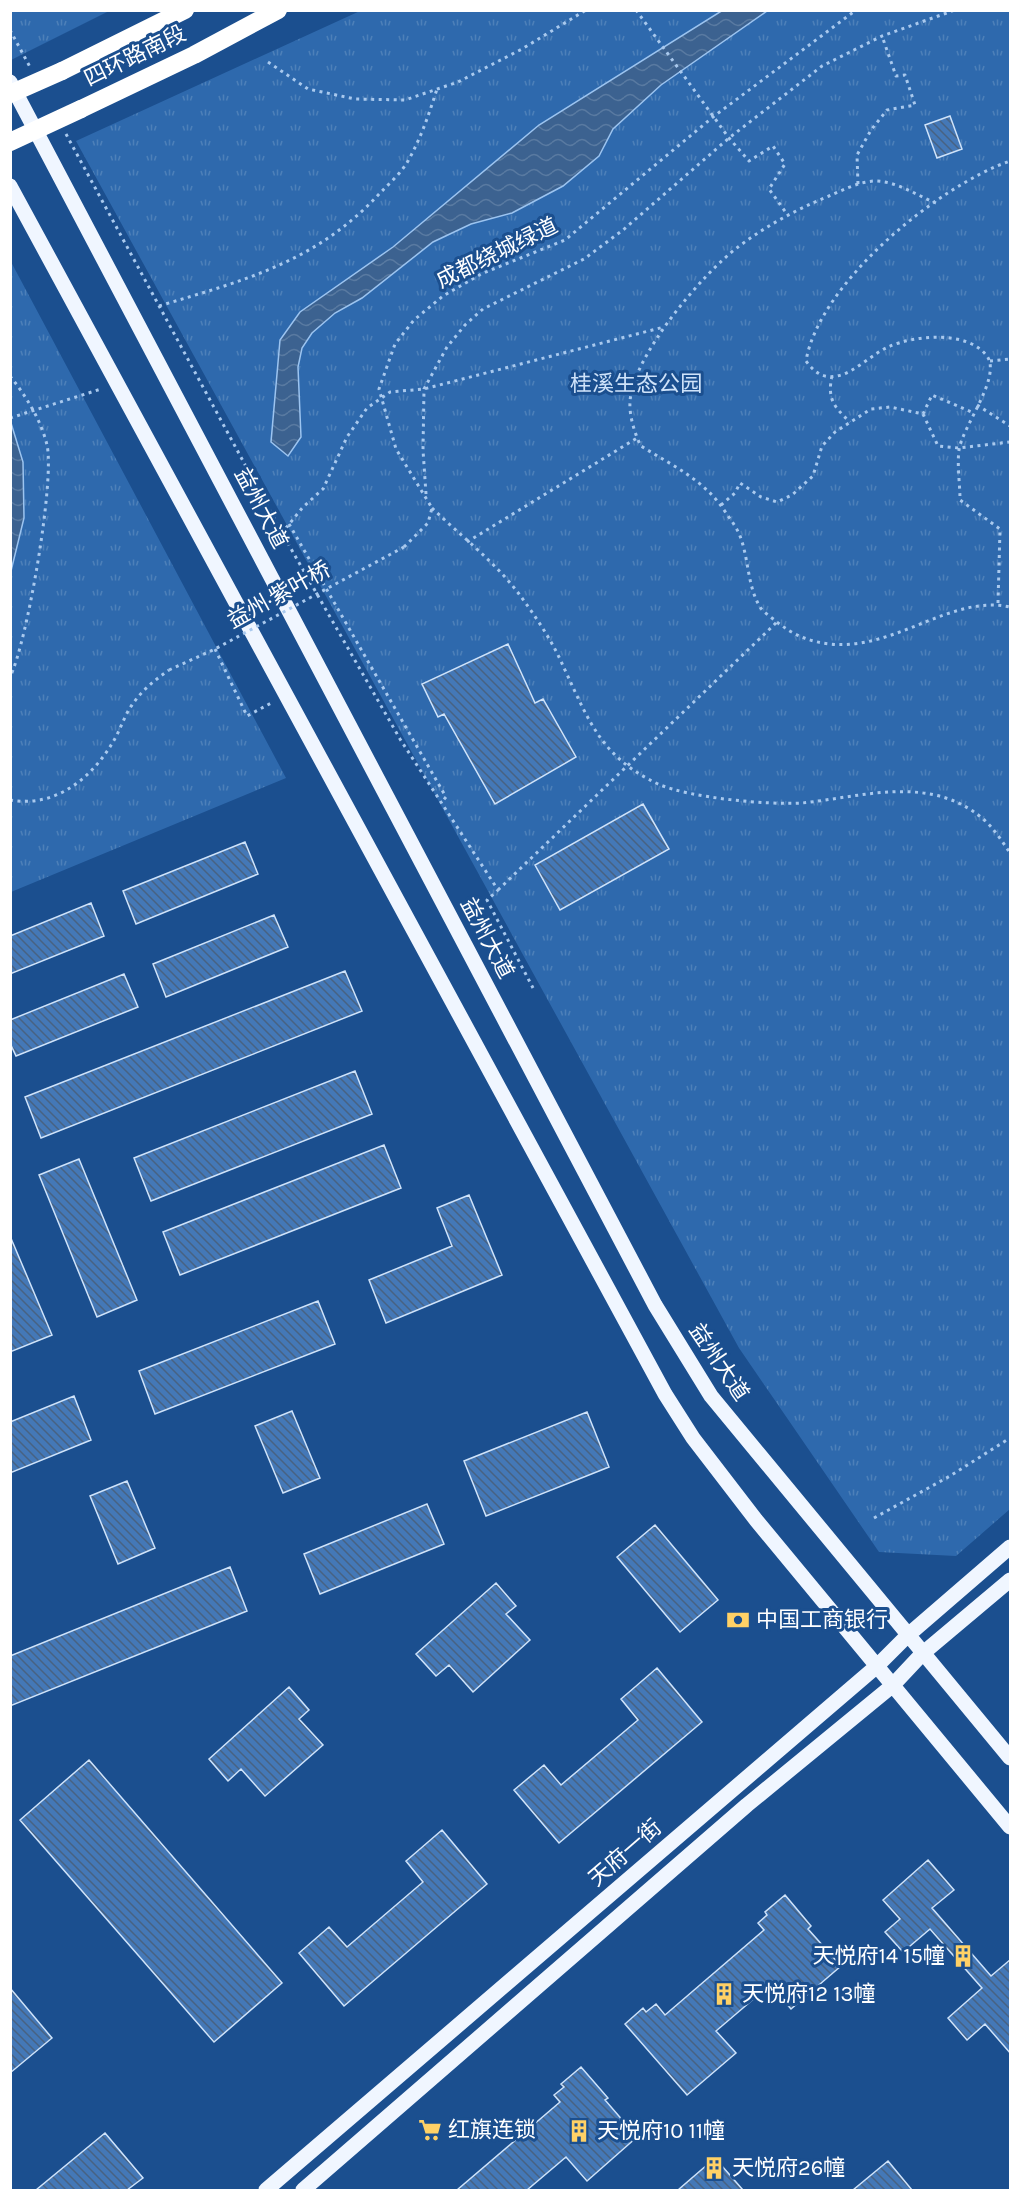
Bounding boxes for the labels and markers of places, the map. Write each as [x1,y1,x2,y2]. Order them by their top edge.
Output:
bank icon: 中国工商银行 [725,1607,751,1633]
place label: 中国工商银行 [756,1607,888,1633]
place label: 天悦府14 15幢 [813,1943,945,1969]
building icon: 天悦府14 15幢 [950,1943,976,1969]
building icon: 天悦府12 13幢 [711,1981,737,2007]
place label: 天悦府12 13幢 [742,1981,876,2007]
supermarket icon: 红旗连锁 [417,2117,443,2143]
place label: 红旗连锁 [448,2117,536,2143]
building icon: 天悦府10 11幢 [566,2118,592,2144]
place label: 天悦府10 11幢 [597,2118,725,2144]
building icon: 天悦府26幢 [701,2155,727,2181]
place label: 天悦府26幢 [732,2155,845,2181]

